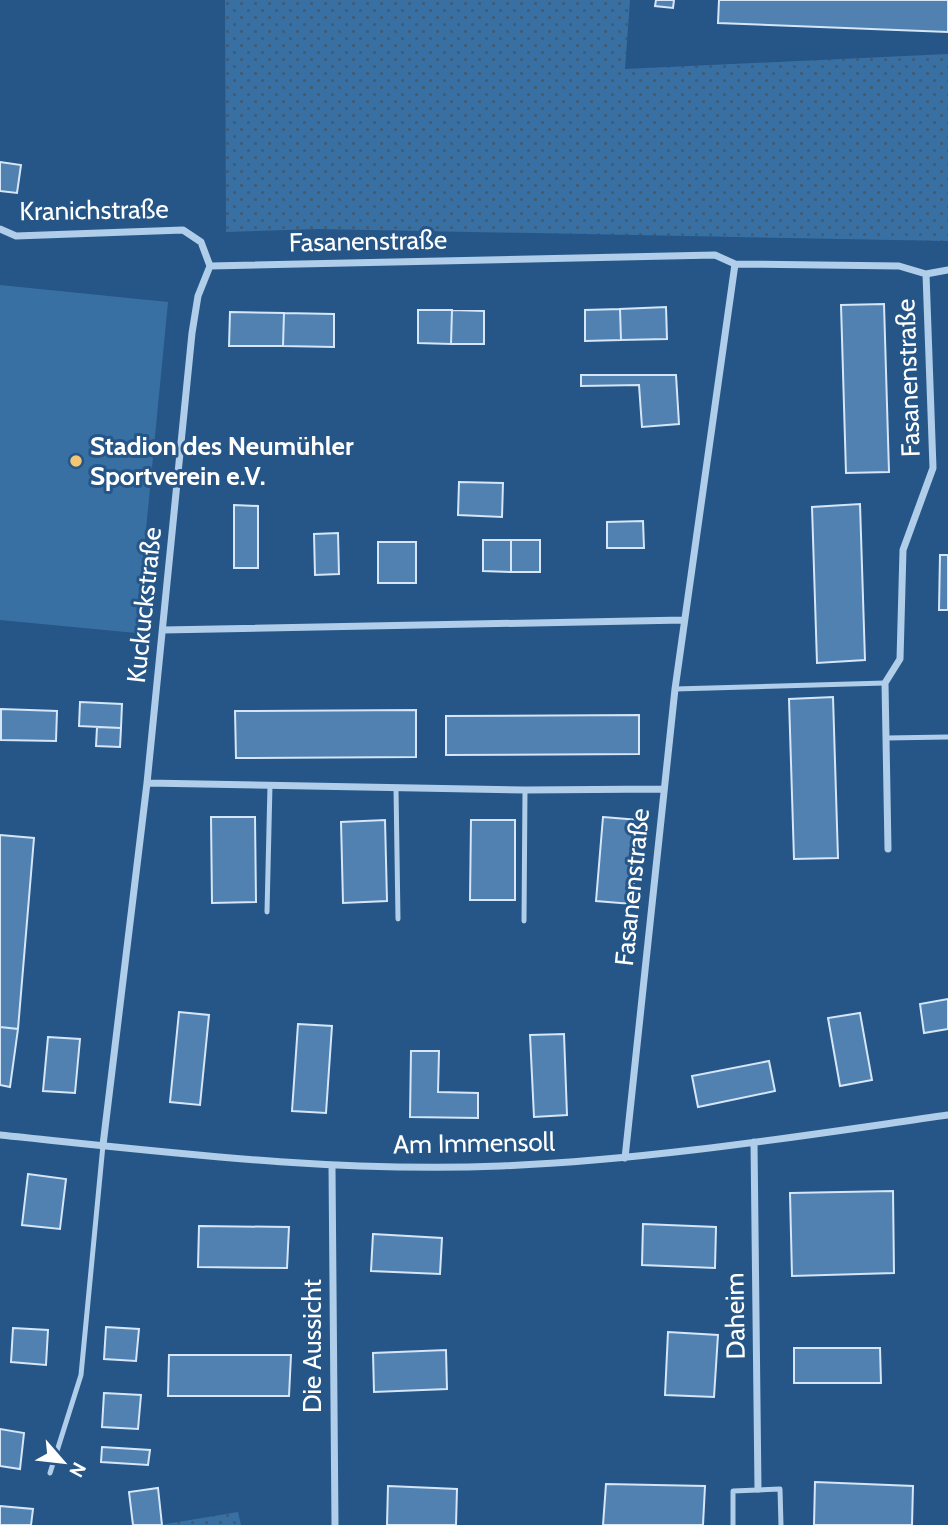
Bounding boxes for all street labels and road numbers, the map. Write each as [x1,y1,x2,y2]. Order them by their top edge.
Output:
street label: Kranichstraße [19,193,169,227]
street label: Fasanenstraße [289,224,447,258]
street label: Fasanenstraße [889,298,927,458]
street label: Kuckuckstraße [120,526,168,684]
street label: Fasanenstraße [608,807,656,967]
street label: Am Immensoll [393,1126,555,1160]
street label: Daheim [718,1272,752,1360]
street label: Die Aussicht [296,1279,328,1413]

